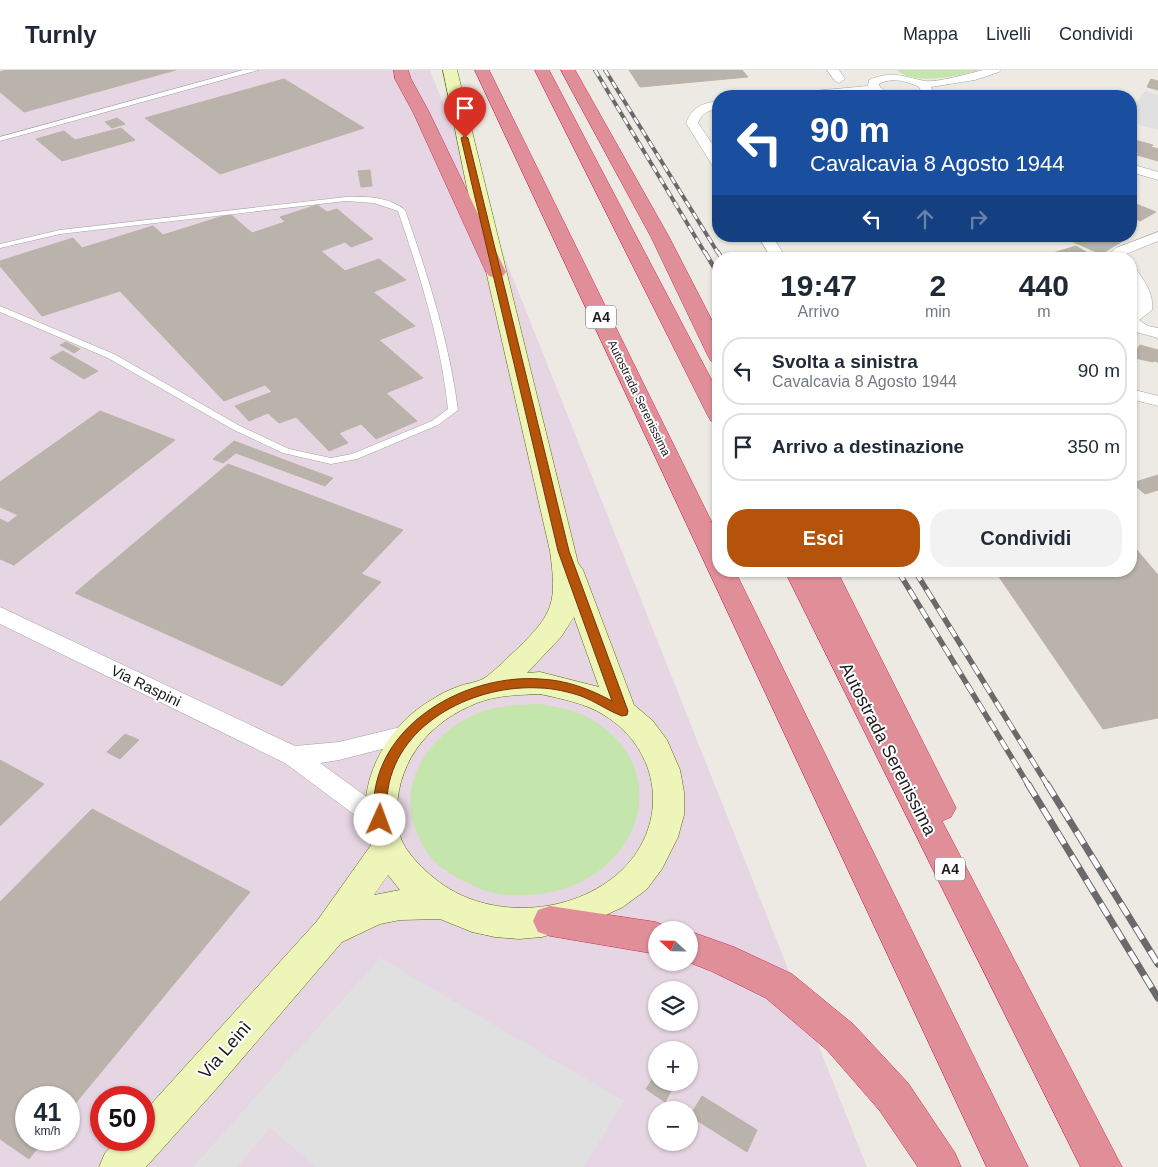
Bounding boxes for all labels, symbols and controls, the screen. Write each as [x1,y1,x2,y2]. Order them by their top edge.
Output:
text: Turnly [25,21,97,48]
text: Mappa [903,24,958,44]
text: Livelli [986,24,1031,44]
text: Condividi [1059,24,1133,44]
pin [444,87,486,138]
icon: arrive [451,94,479,122]
icon: left [727,110,792,175]
text: 90 m [810,110,890,149]
text: Cavalcavia 8 Agosto 1944 [810,151,1064,176]
icon: left [858,205,886,233]
icon: ahead [911,205,939,233]
icon: right [964,205,992,233]
text: 19:47 [780,269,857,302]
text: 2 [929,269,946,302]
text: 440 [1019,269,1069,302]
text: Arrivo [798,303,839,320]
text: min [925,303,951,320]
text: m [1037,303,1050,320]
road number: A4 [586,306,616,328]
street label: Autostrada Serenissima [605,338,673,459]
text: Svolta a sinistra [772,351,918,372]
icon: left [729,357,757,385]
text: 90 m [1078,360,1120,381]
text: Cavalcavia 8 Agosto 1944 [772,373,957,390]
icon: arrive [729,433,757,461]
text: Arrivo a destinazione [772,436,964,457]
text: 350 m [1067,436,1120,457]
button: Esci [727,509,920,567]
button: Condividi [930,509,1122,567]
street label: Autostrada Serenissima [836,659,941,840]
street label: Via Raspini [109,661,184,710]
position arrow [353,793,405,845]
road number: A4 [935,858,965,881]
north arrow [648,921,698,971]
map controls [648,921,698,1151]
button: layers [648,981,698,1031]
street label: Via Leinì [195,1017,255,1083]
button: + [648,1041,698,1091]
speed limit sign: 50 [90,1086,155,1151]
text: 41 [34,1098,61,1126]
button: − [648,1101,698,1151]
text: km/h [34,1124,61,1138]

